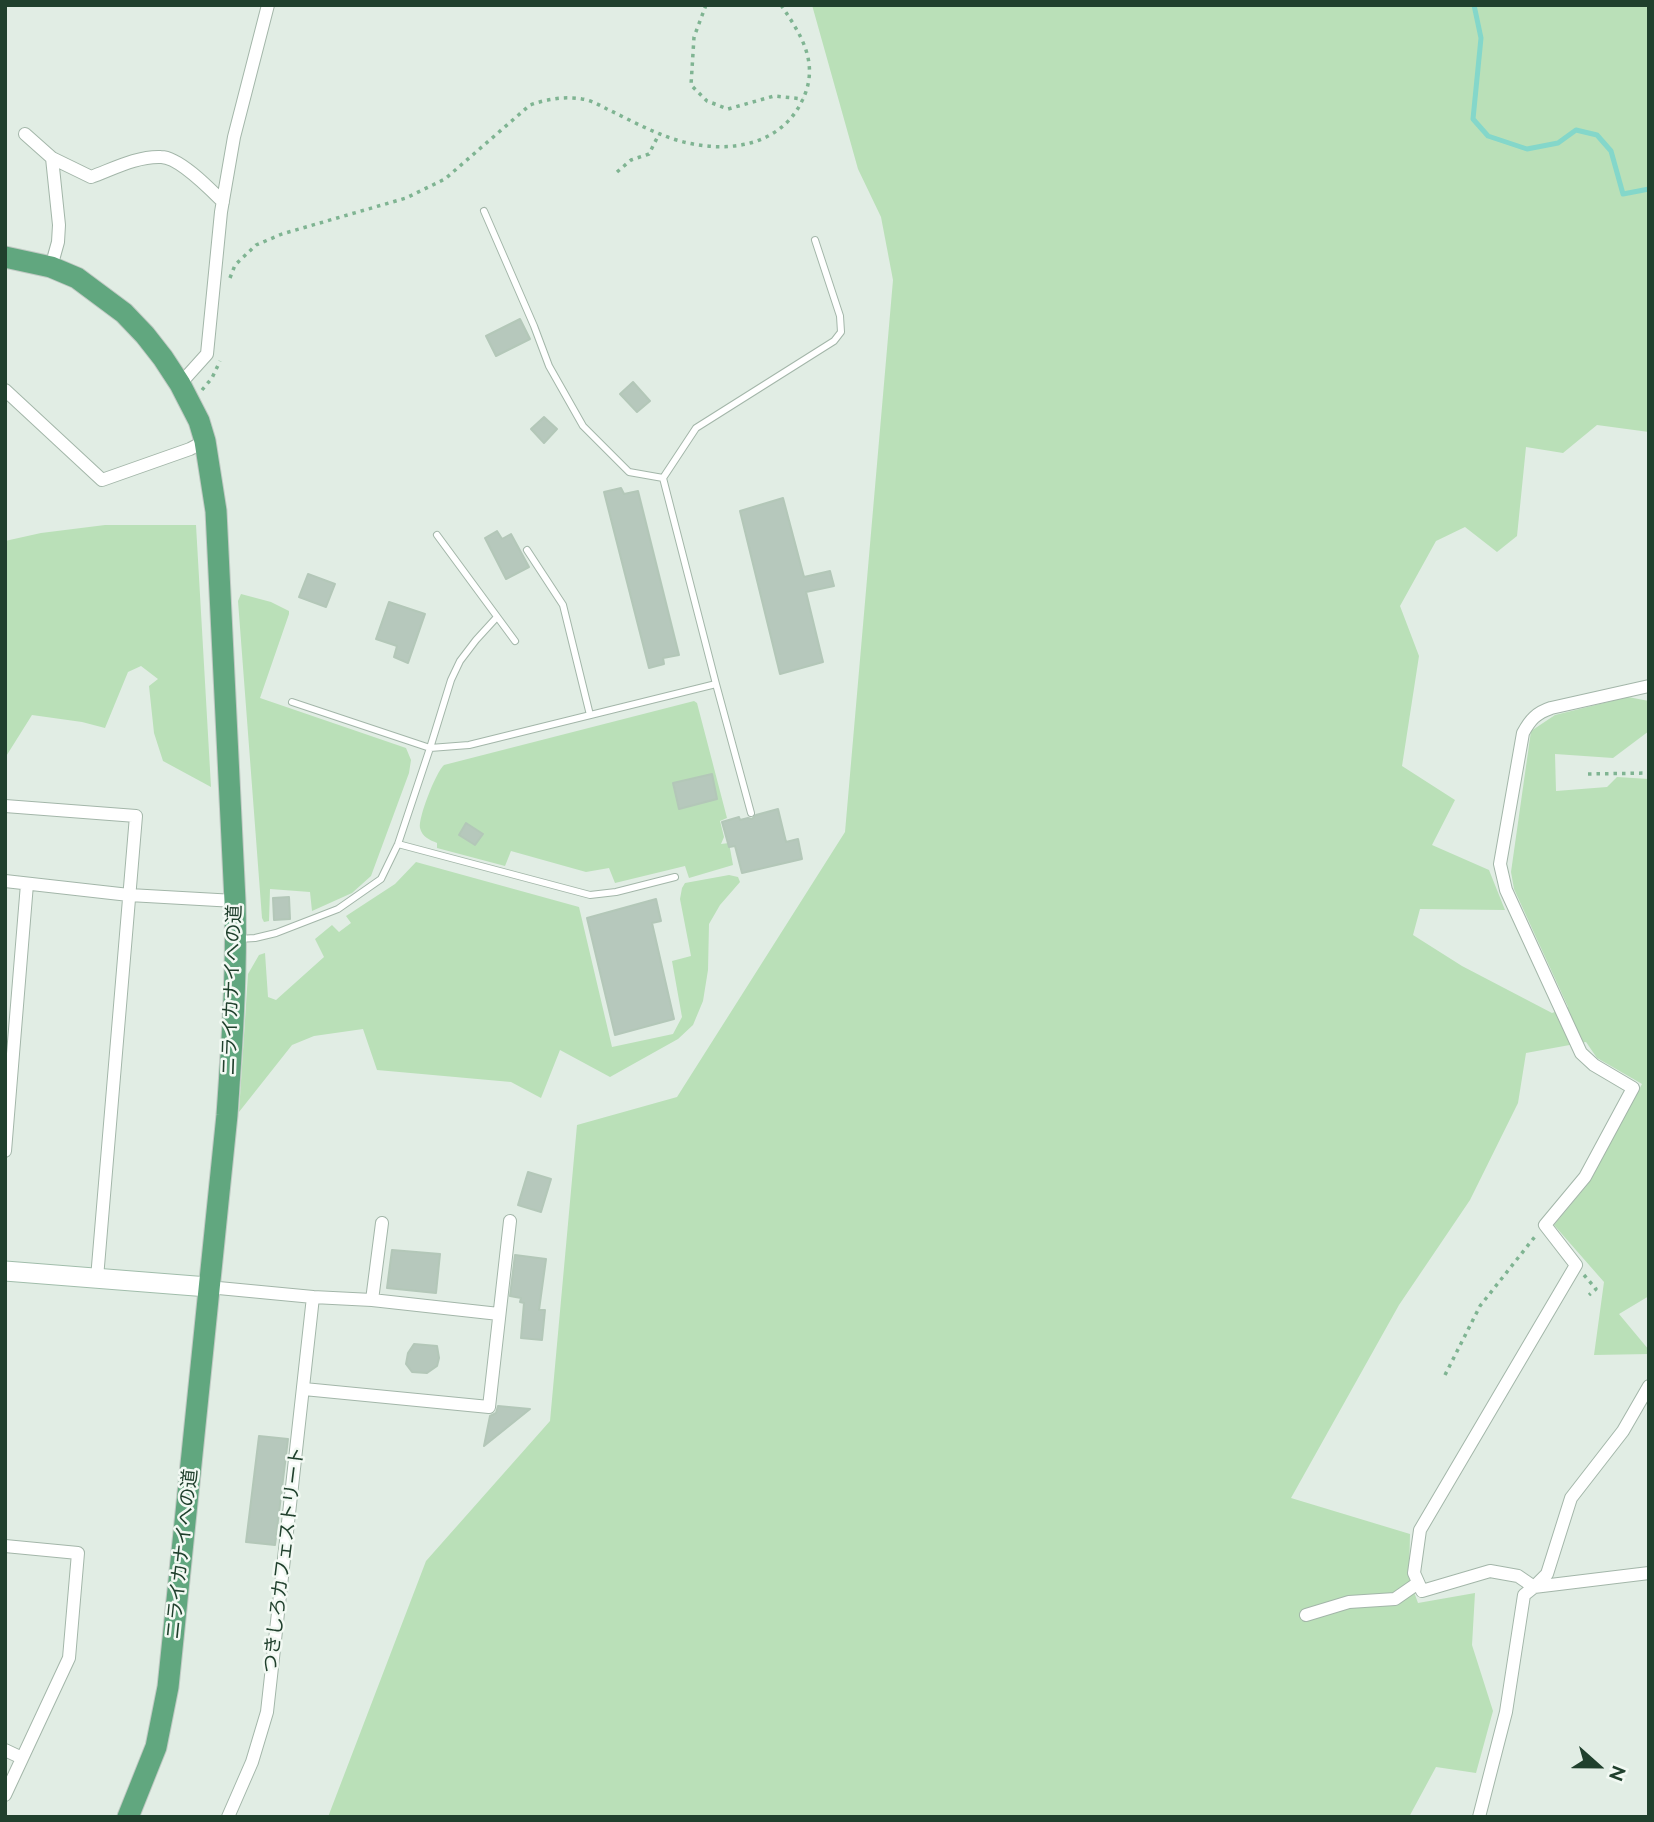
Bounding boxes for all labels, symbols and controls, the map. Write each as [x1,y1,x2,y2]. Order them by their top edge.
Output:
street label: ニライカナイへの道 [218,904,246,1076]
street label: つきしろカフェストリート [259,1445,309,1675]
street label: ニライカナイへの道 [162,1468,202,1640]
north arrow [1563,1731,1633,1801]
text: N [1605,1763,1630,1784]

